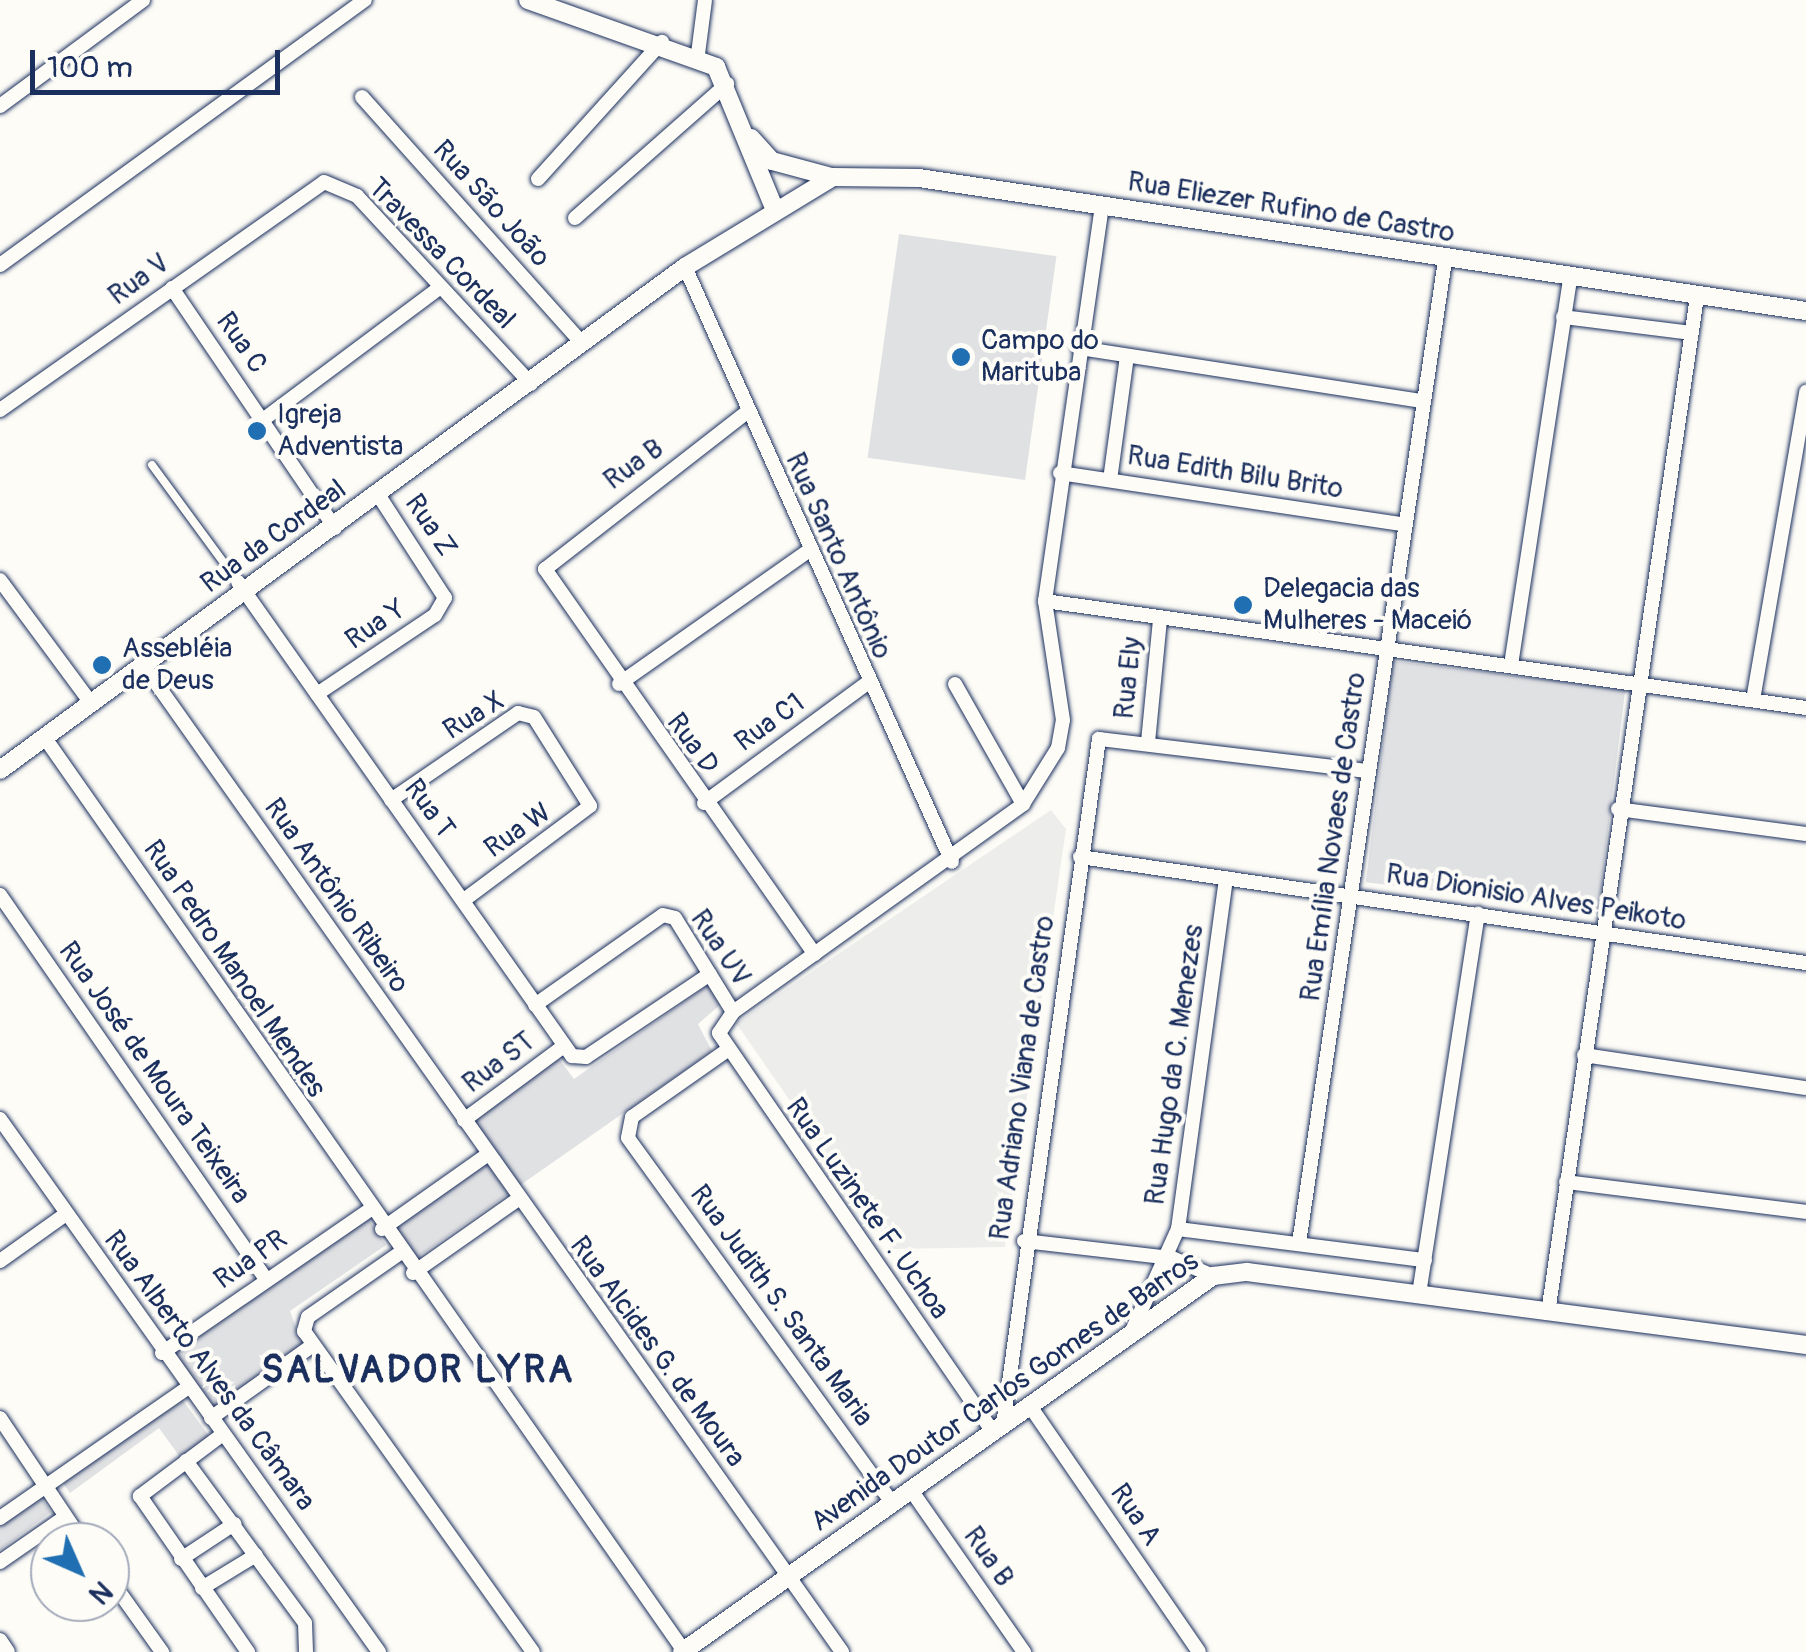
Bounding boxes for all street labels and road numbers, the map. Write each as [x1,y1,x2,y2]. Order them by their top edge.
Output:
street label: Rua São João [425,134,557,274]
street label: Rua Eliezer Rufino de Castro [1125,166,1457,250]
street label: Travessa Cordeal [360,171,522,337]
street label: Rua V [102,247,176,313]
street label: Rua C [208,306,274,380]
street label: Rua B [598,432,670,498]
street label: Rua Edith Bilu Brito [1125,439,1345,507]
street label: Rua Santo Antônio [777,448,899,664]
street label: Rua da Cordeal [195,473,353,601]
street label: Rua Z [397,488,463,564]
street label: Rua Y [339,593,413,657]
street label: Rua Ely [1108,635,1150,721]
street label: Rua Emília Novaes de Castro [1294,670,1374,1004]
street label: Rua X [437,684,511,748]
street label: Rua C1 [729,687,811,759]
street label: Rua D [659,707,725,781]
street label: Rua T [396,773,462,845]
street label: Rua Antônio Ribeiro [256,792,416,1000]
street label: Rua W [478,796,558,866]
street label: Rua Pedro Manoel Mendes [135,834,333,1104]
street label: Rua Dionisio Alves Peikoto [1384,858,1688,938]
street label: Rua UV [683,904,757,992]
street label: Rua Adriano Viana de Castro [984,914,1062,1242]
street label: Rua Hugo da C. Menezes [1139,923,1211,1207]
street label: Rua José de Moura Teixeira [51,936,257,1210]
street label: Rua ST [456,1025,542,1101]
street label: Rua Luzinete F. Uchoa [778,1092,956,1326]
street label: Rua Judith S. Santa Maria [682,1179,880,1433]
street label: Rua PR [208,1223,294,1297]
street label: Rua Alberto Alves da Câmara [96,1224,322,1518]
street label: Rua Alcides G. de Moura [562,1230,752,1474]
street label: Avenida Doutor Carlos Gomes de Barros [805,1245,1205,1539]
street label: Rua A [1102,1478,1168,1552]
street label: Rua B [956,1521,1020,1593]

